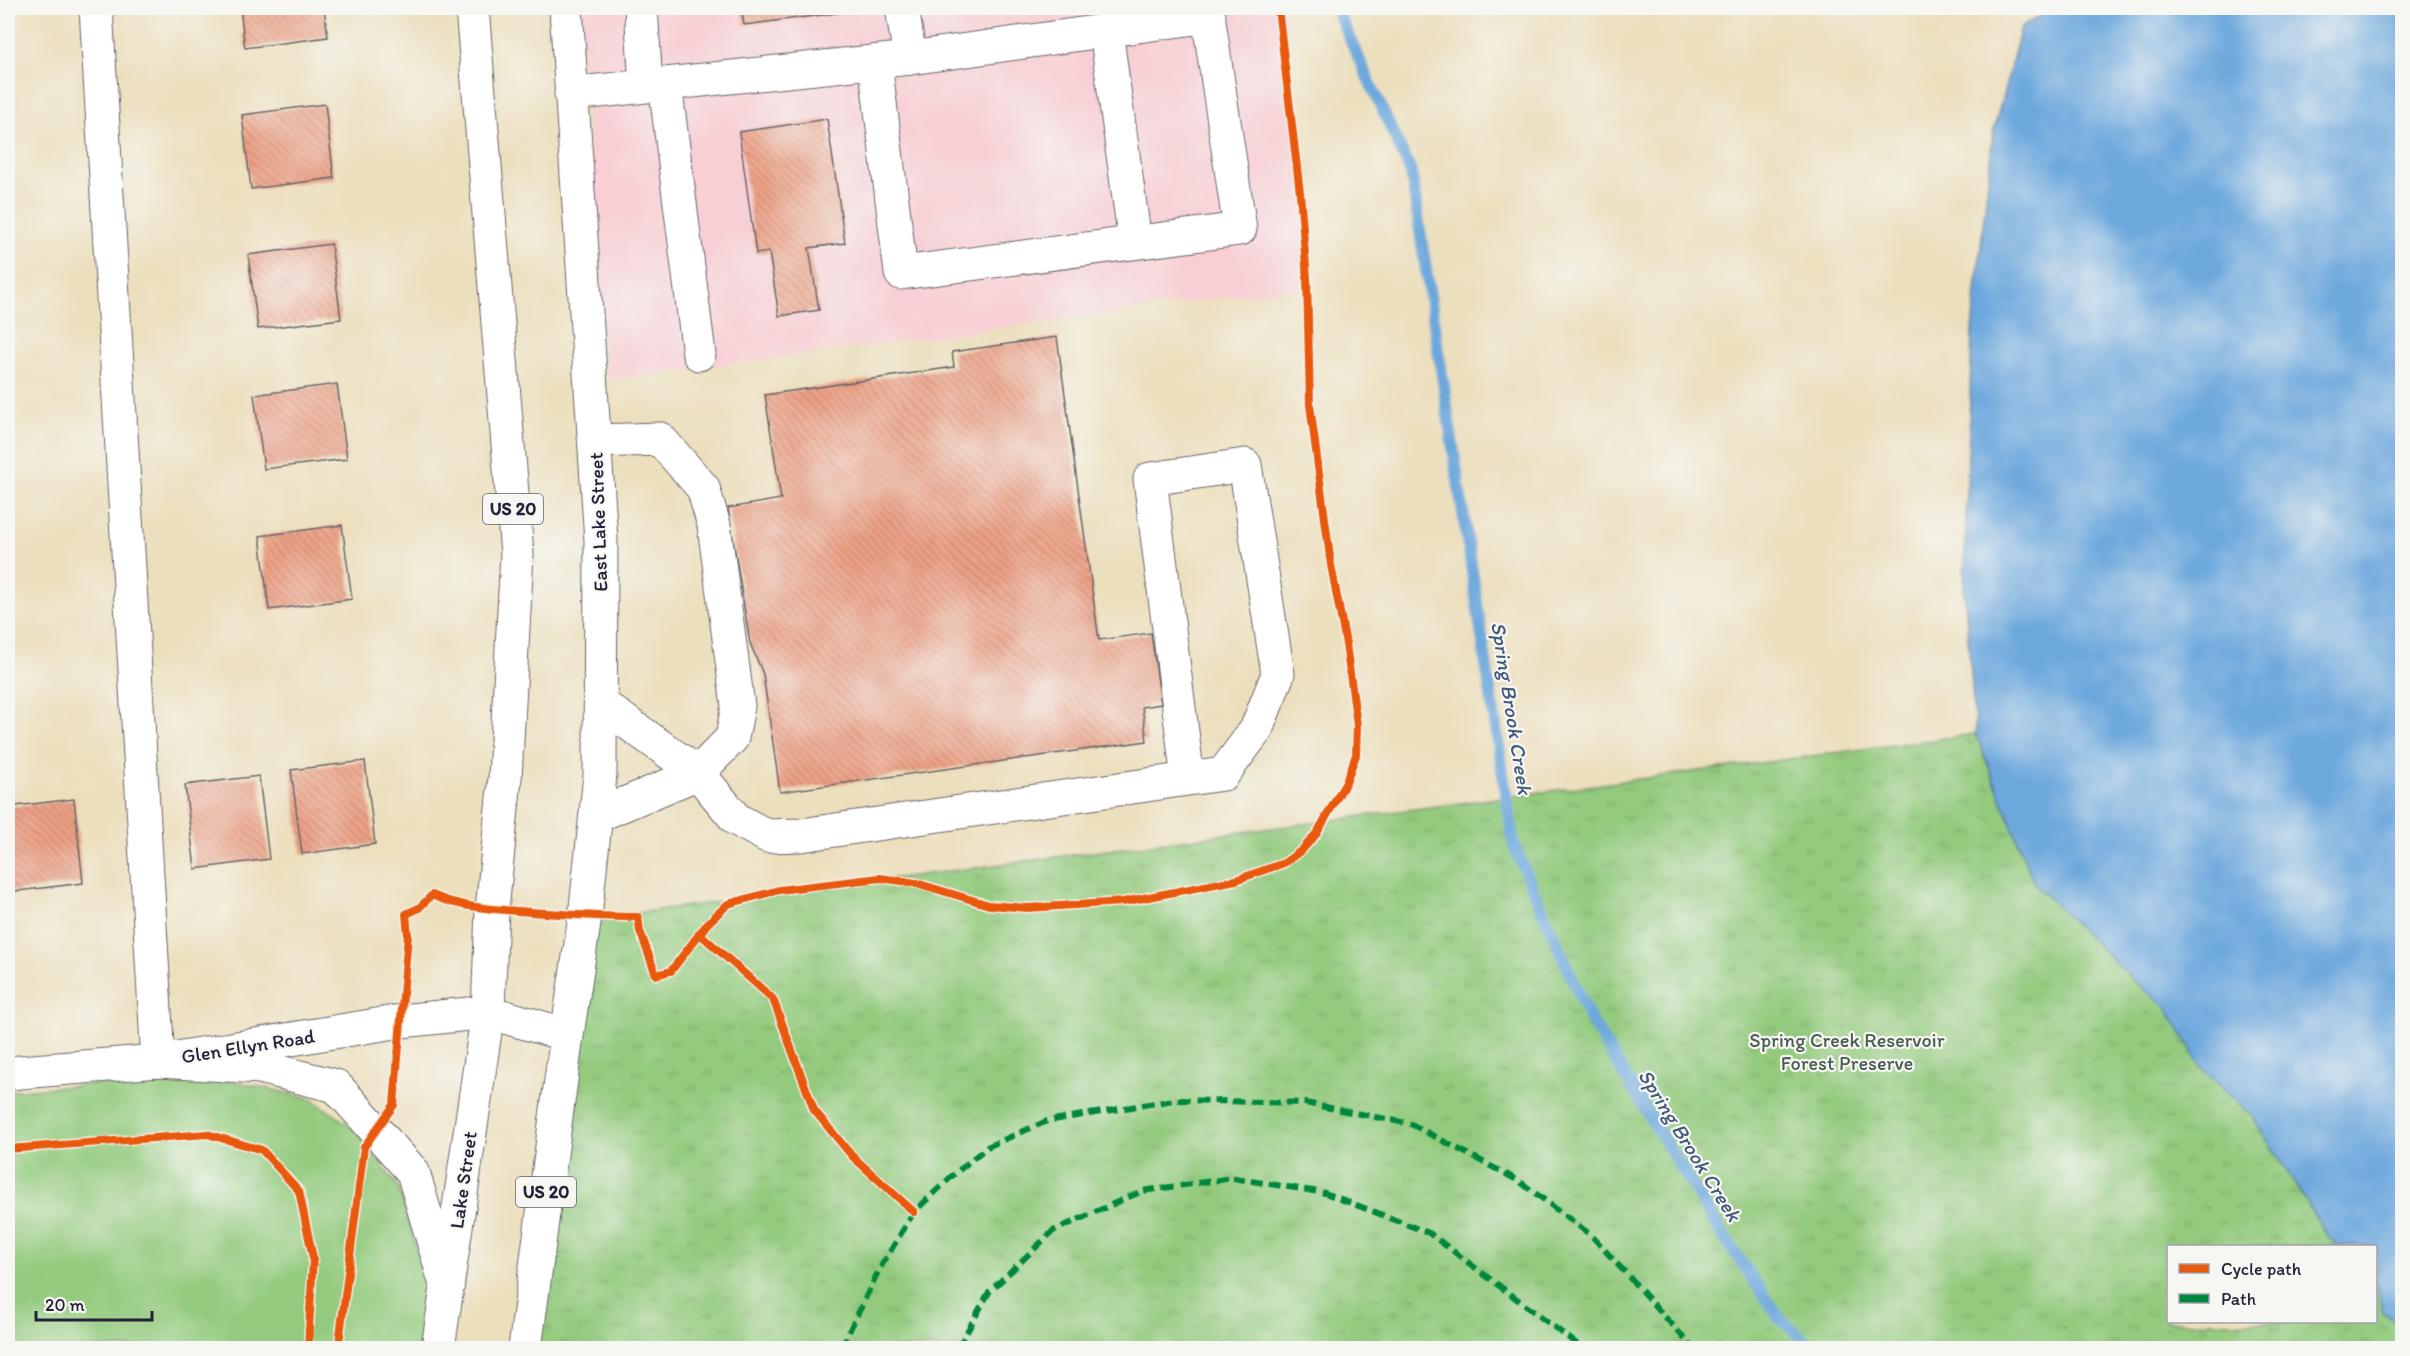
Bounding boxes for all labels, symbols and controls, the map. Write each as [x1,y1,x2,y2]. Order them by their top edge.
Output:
street label: East Lake Street [584,452,612,592]
road number: US 20 [483,494,543,524]
water label: Spring Brook Creek [1486,620,1538,797]
street label: Glen Ellyn Road [180,1024,316,1068]
park label: Spring Creek Reservoir Forest Preserve [1749,1028,1945,1075]
water label: Spring Brook Creek [1633,1064,1748,1227]
street label: Lake Street [444,1130,482,1230]
road number: US 20 [516,1177,576,1207]
legend [2167,1245,2377,1323]
text: Cycle path [2221,1258,2302,1280]
scale bar [36,1284,152,1322]
text: Path [2221,1288,2256,1310]
text: 20 m [45,1294,85,1316]

